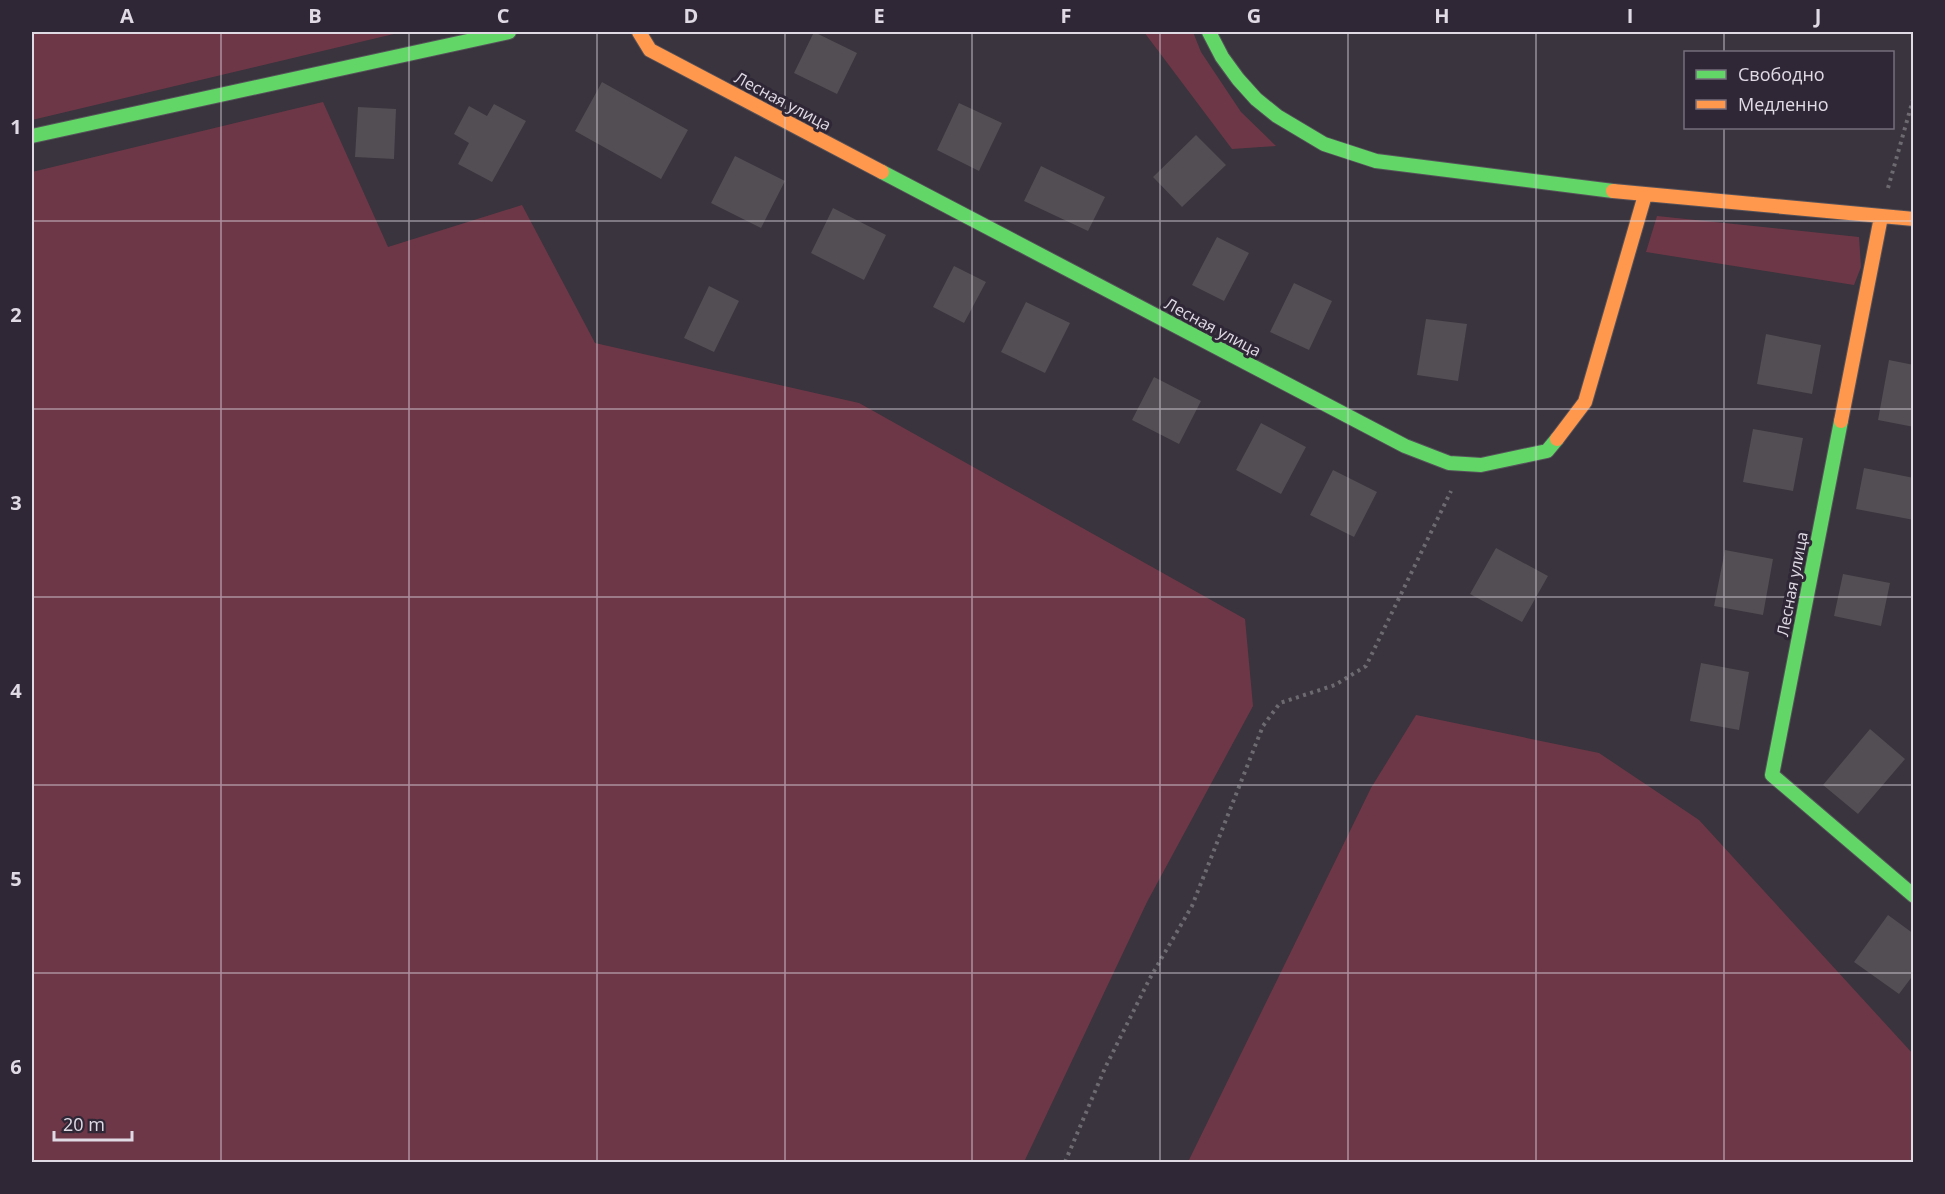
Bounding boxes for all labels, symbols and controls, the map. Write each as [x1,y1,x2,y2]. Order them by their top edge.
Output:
text: A [120,2,134,29]
text: B [308,2,322,29]
text: C [497,2,510,29]
text: D [684,2,698,29]
text: E [873,2,885,29]
text: F [1061,2,1071,29]
text: G [1247,2,1261,29]
text: H [1434,2,1450,29]
text: I [1627,2,1633,29]
text: J [1813,2,1821,29]
legend [1684,51,1894,129]
text: Свободно [1738,62,1825,86]
street label: Лесная улица [731,66,835,136]
text: Медленно [1738,92,1829,116]
text: 1 [10,113,22,140]
street label: Лесная улица [1161,292,1265,362]
text: 2 [10,301,22,328]
text: 3 [10,489,22,516]
street label: Лесная улица [1771,530,1813,638]
text: 4 [10,677,22,704]
text: 5 [10,865,22,892]
text: 6 [10,1053,22,1080]
scale bar [54,1104,132,1142]
text: 20 m [63,1112,105,1136]

